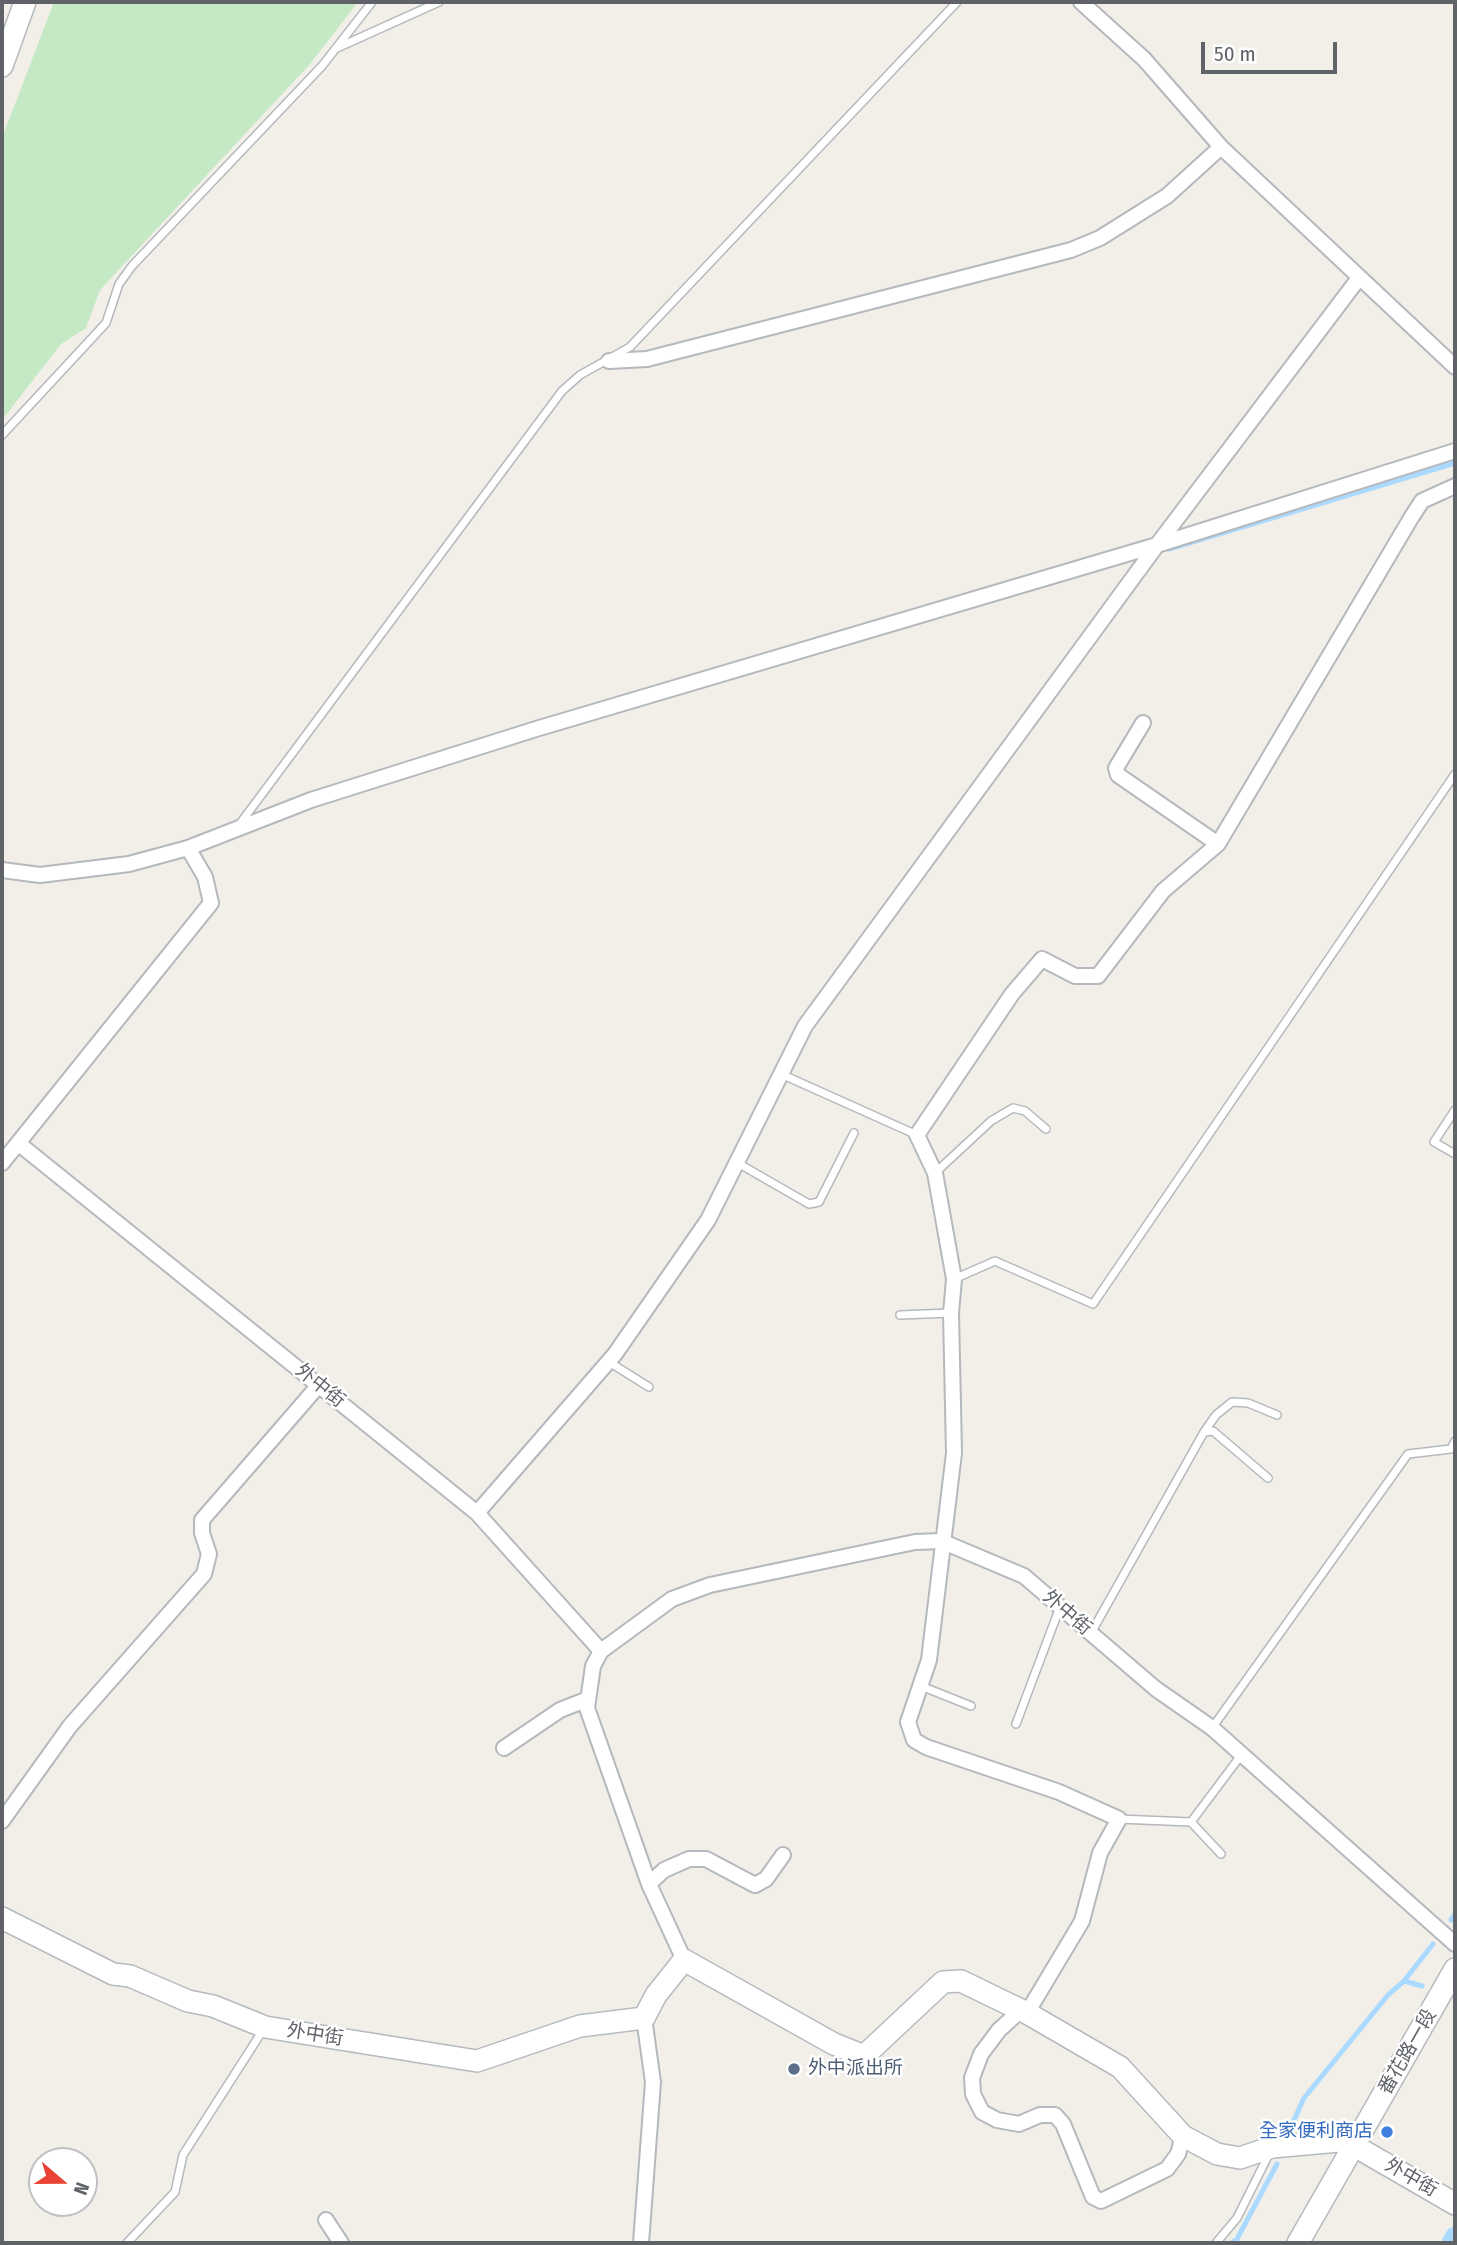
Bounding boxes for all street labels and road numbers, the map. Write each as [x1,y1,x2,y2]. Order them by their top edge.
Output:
street label: 外中街 [291,1359,349,1413]
street label: 外中街 [1038,1586,1096,1640]
street label: 番花路一段 [1374,2005,1442,2099]
street label: 外中街 [285,2019,345,2051]
street label: 外中街 [1381,2154,1441,2202]

